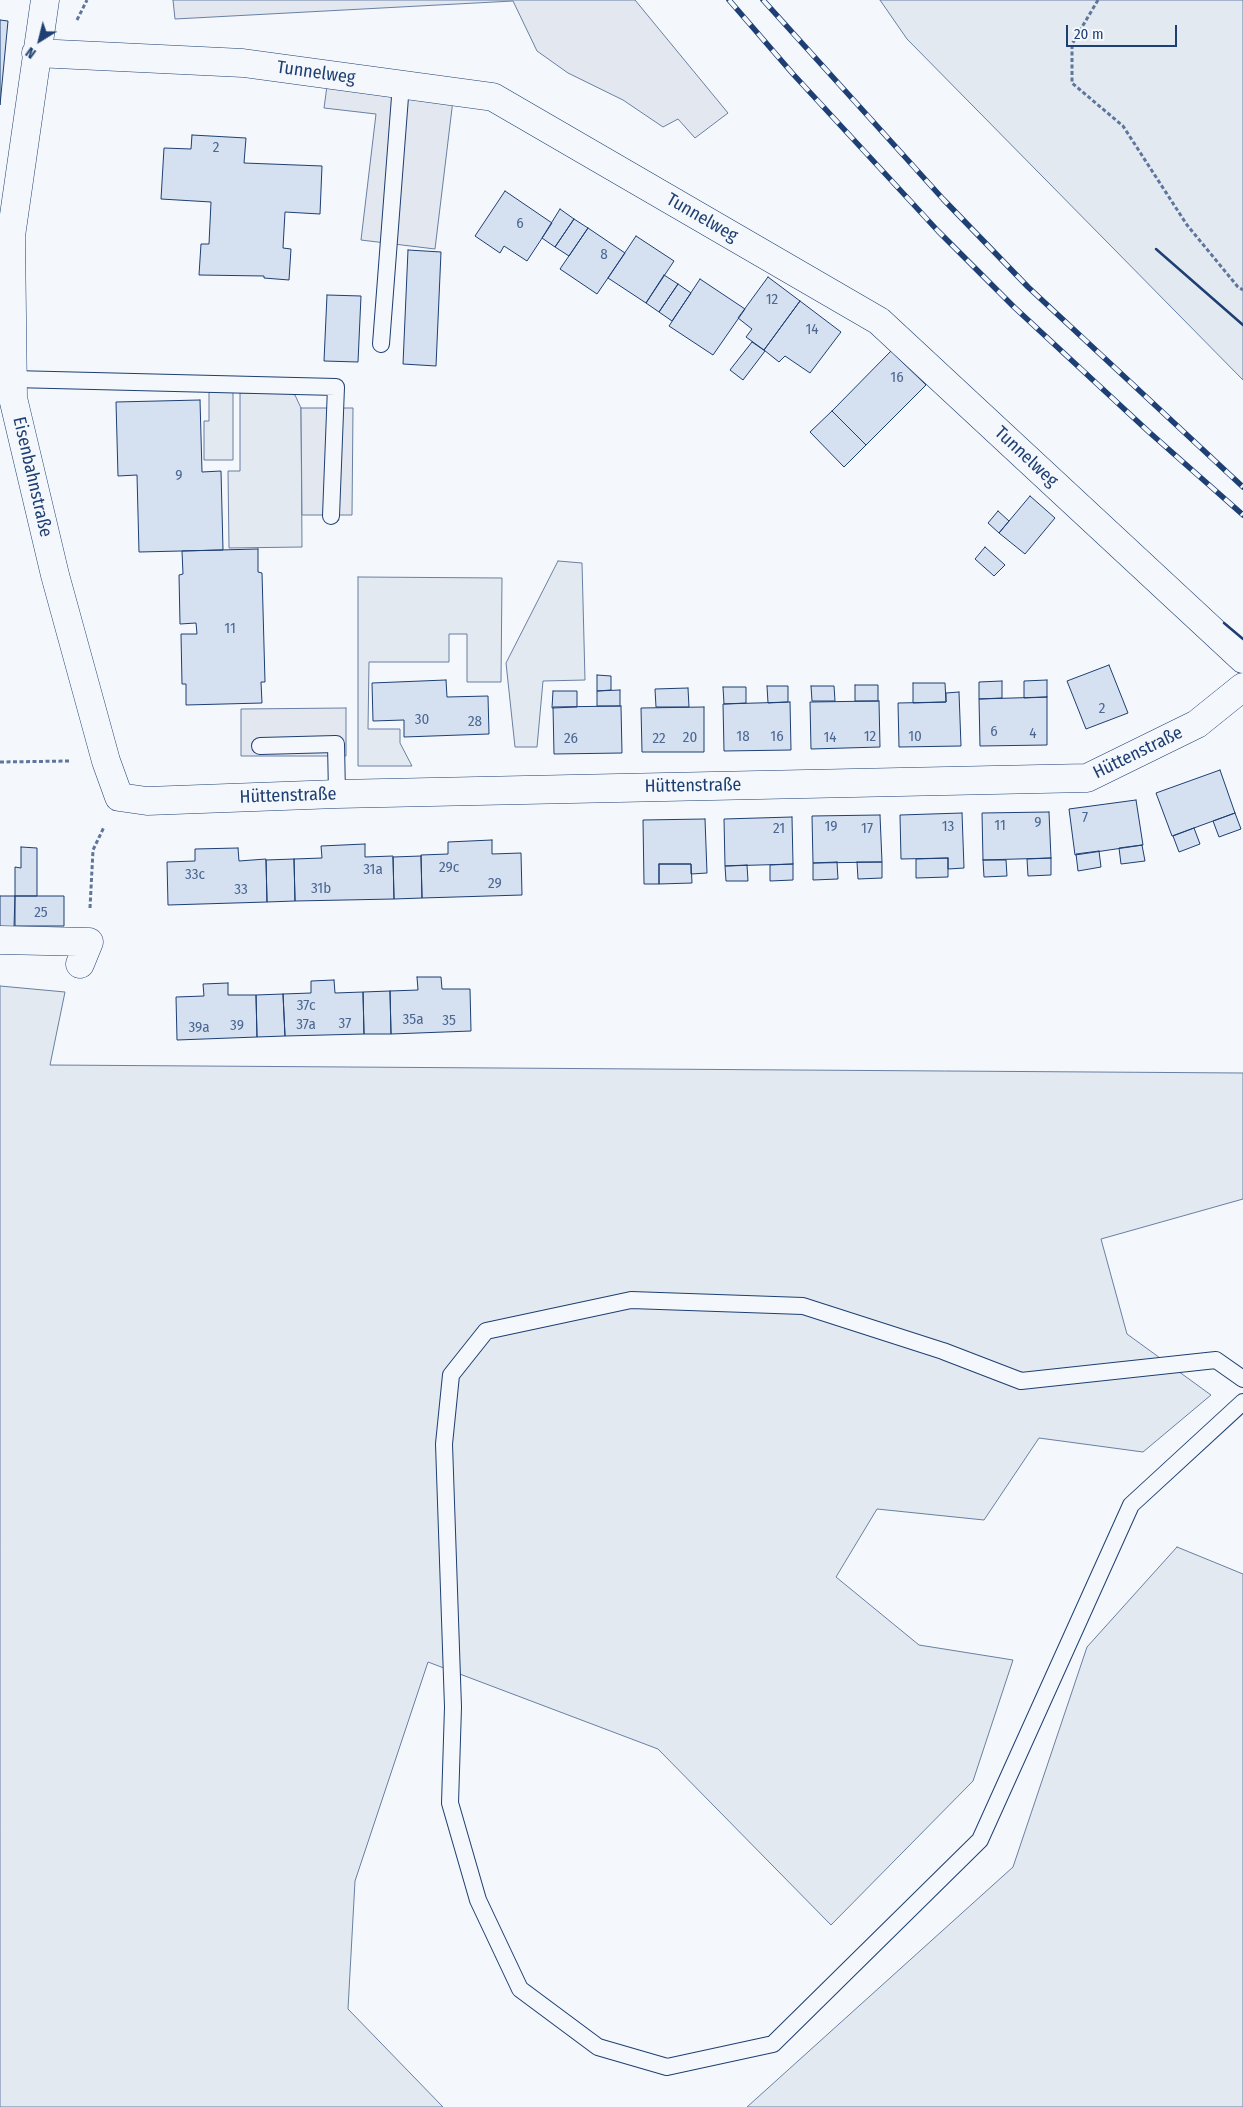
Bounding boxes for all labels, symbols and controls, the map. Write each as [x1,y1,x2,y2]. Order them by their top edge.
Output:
north arrow [15,15,65,65]
scale bar [1068,15,1179,47]
text: 20 m [1074,25,1104,43]
text: N [23,43,39,62]
street label: Tunnelweg [275,57,357,89]
house number: 2 [213,139,219,157]
street label: Tunnelweg [662,189,742,247]
house number: 6 [516,215,524,233]
house number: 8 [600,246,608,264]
house number: 12 [766,291,778,309]
house number: 14 [805,321,819,339]
house number: 16 [890,369,904,387]
street label: Eisenbahnstraße [8,415,56,539]
street label: Tunnelweg [990,422,1062,492]
house number: 9 [175,467,183,485]
house number: 11 [224,620,236,638]
house number: 2 [1099,700,1105,718]
house number: 30 [415,711,429,729]
house number: 28 [468,713,482,731]
street label: Hüttenstraße [1090,722,1186,784]
house number: 6 [990,723,998,741]
house number: 4 [1029,725,1037,743]
house number: 18 [736,728,750,746]
house number: 16 [770,728,784,746]
house number: 12 [864,728,876,746]
house number: 10 [908,728,922,746]
house number: 20 [683,729,697,747]
house number: 14 [823,729,837,747]
house number: 26 [564,730,578,748]
house number: 22 [652,730,666,748]
street label: Hüttenstraße [644,774,742,798]
street label: Hüttenstraße [239,784,337,808]
house number: 7 [1082,809,1088,827]
house number: 9 [1034,814,1042,832]
house number: 11 [994,817,1006,835]
house number: 19 [824,818,838,836]
house number: 13 [942,818,954,836]
house number: 21 [773,820,785,838]
house number: 17 [861,820,873,838]
house number: 29c [439,859,459,877]
house number: 31a [363,861,383,879]
house number: 33c [185,866,205,884]
house number: 29 [488,875,502,893]
house number: 31b [311,880,331,898]
house number: 33 [234,881,248,899]
house number: 25 [34,904,48,922]
house number: 37c [297,997,315,1015]
house number: 35a [403,1011,423,1029]
house number: 35 [442,1012,456,1030]
house number: 37 [339,1015,351,1033]
house number: 37a [296,1016,316,1034]
house number: 39 [230,1017,244,1035]
house number: 39a [188,1019,210,1037]

